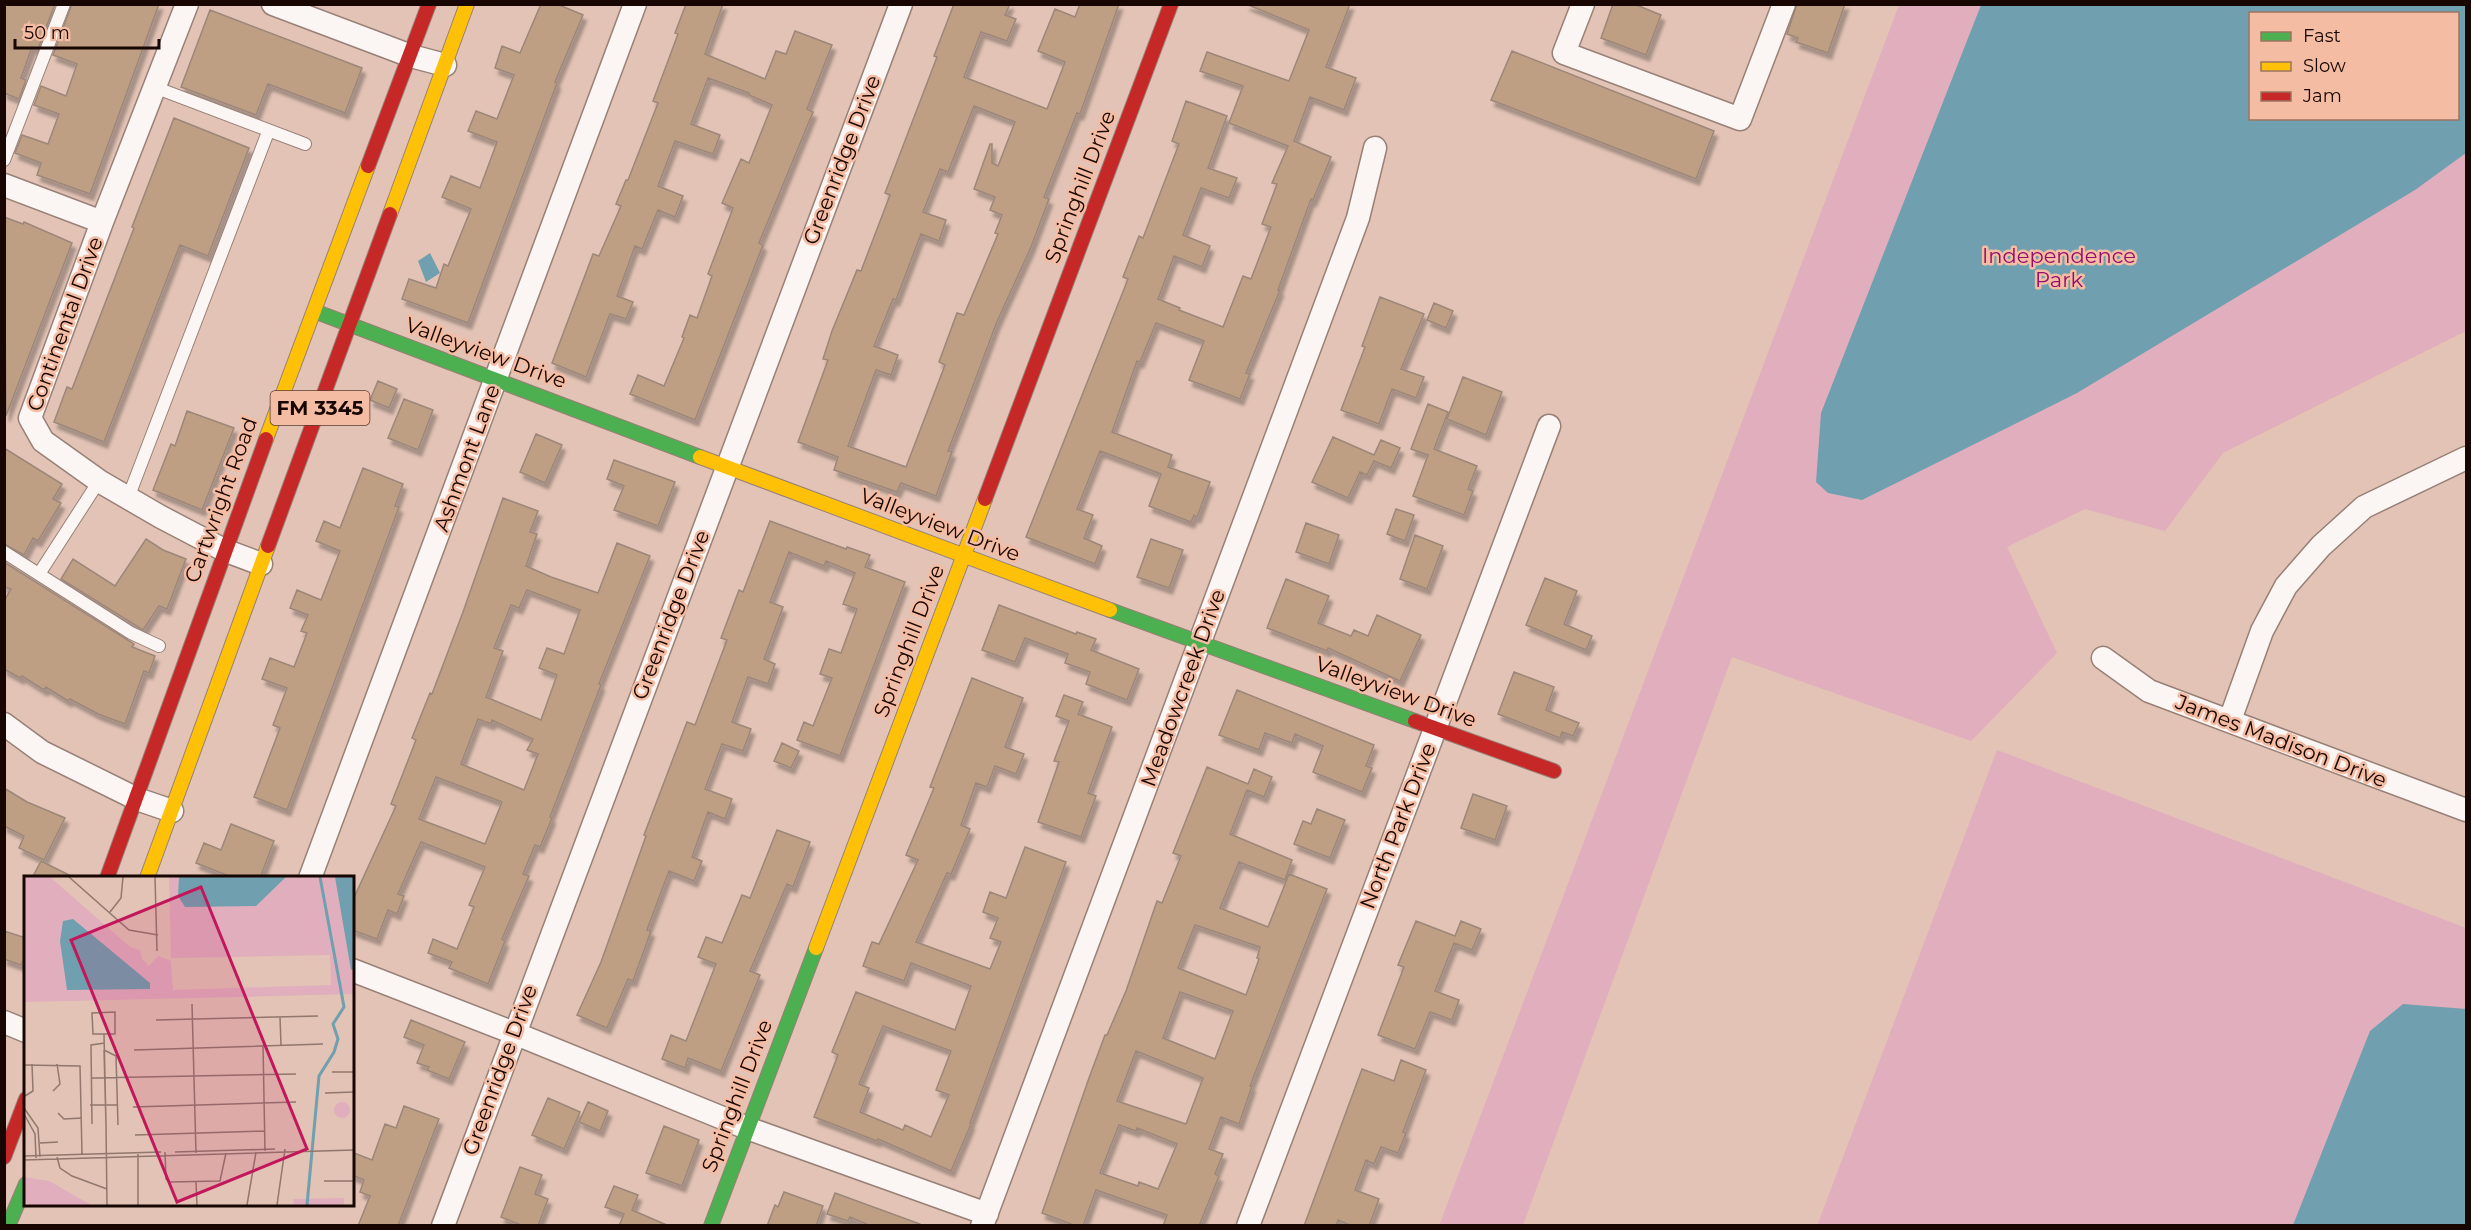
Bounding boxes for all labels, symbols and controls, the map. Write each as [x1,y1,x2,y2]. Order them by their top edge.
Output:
scale bar [15,12,159,50]
legend [2249,12,2459,120]
text: 50 m [24,22,70,44]
text: Fast [2303,25,2341,47]
text: Slow [2303,55,2346,77]
street label: Greenridge Drive [798,71,885,248]
text: Jam [2302,85,2342,107]
street label: Springhill Drive [1039,107,1120,267]
street label: Continental Drive [21,233,108,414]
park label: Independence Park [1982,243,2136,292]
street label: Valleyview Drive [402,312,570,393]
street label: Ashmont Lane [428,381,505,535]
road number: FM 3345 [270,391,370,425]
street label: Cartwright Road [179,414,262,586]
street label: Valleyview Drive [857,482,1024,567]
street label: Greenridge Drive [627,526,714,703]
street label: Springhill Drive [868,561,949,721]
street label: Meadowcreek Drive [1135,586,1230,790]
street label: Valleyview Drive [1312,651,1480,732]
street label: James Madison Drive [2171,688,2390,792]
street label: North Park Drive [1354,739,1441,912]
inset map [24,876,354,1206]
street label: Greenridge Drive [457,981,542,1159]
street label: Springhill Drive [696,1016,777,1176]

